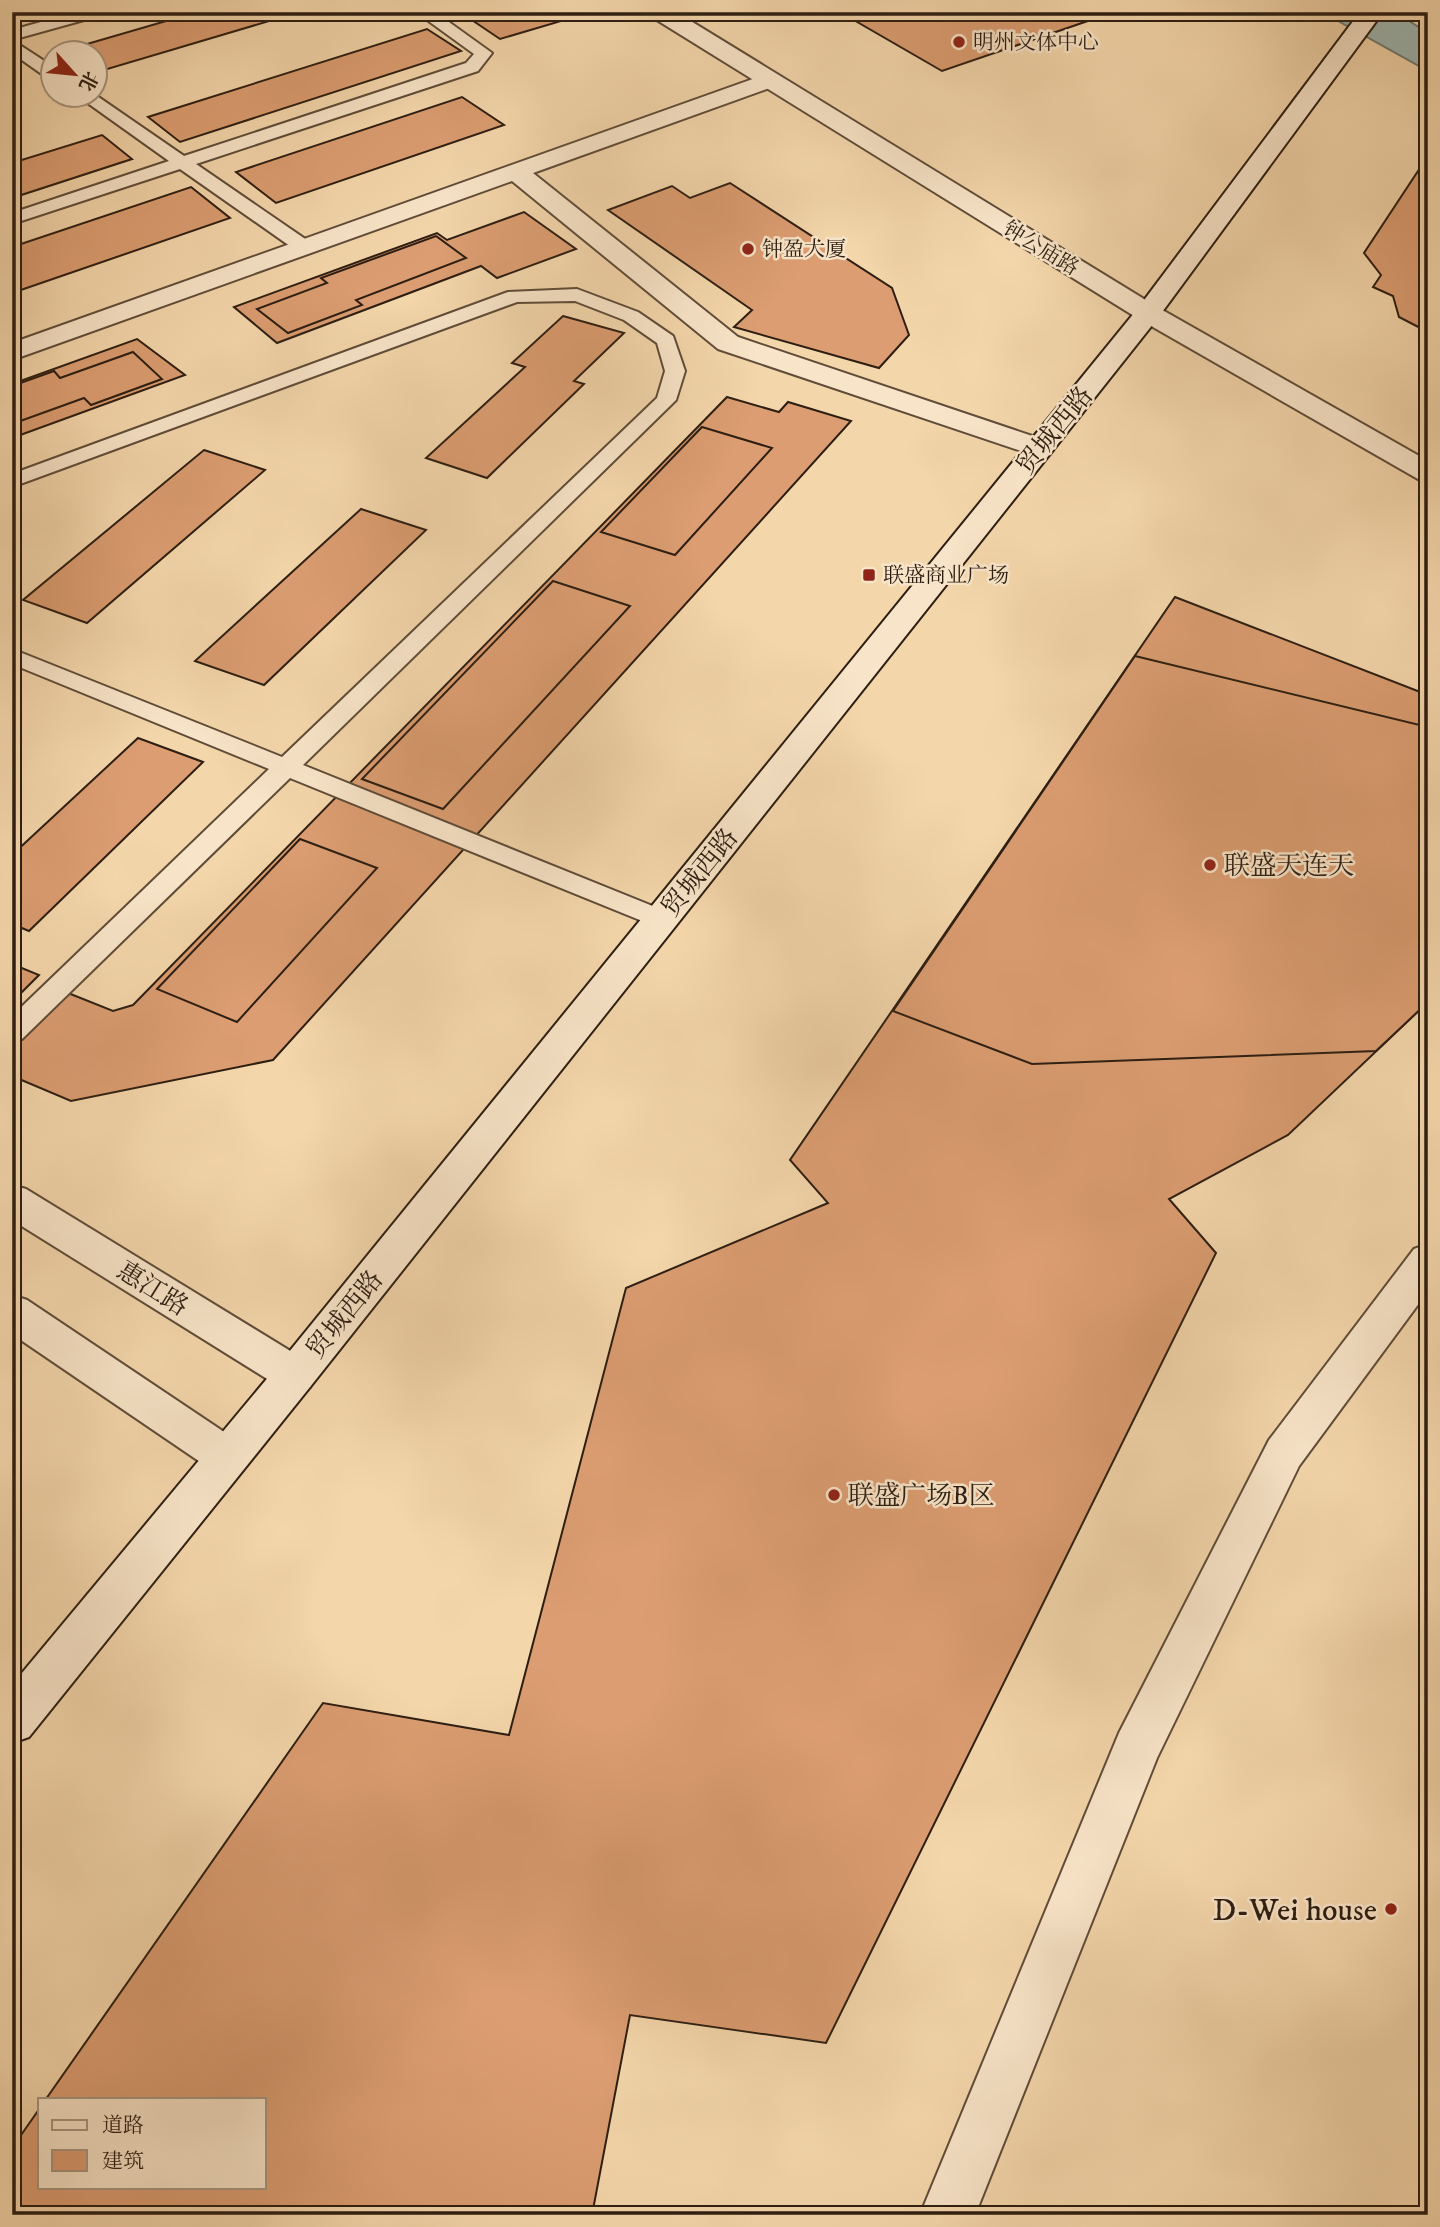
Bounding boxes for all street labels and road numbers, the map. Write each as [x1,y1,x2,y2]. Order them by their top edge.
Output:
street label: 钟公庙路 [998,216,1083,282]
street label: 贸城西路 [1010,380,1101,482]
street label: 贸城西路 [655,822,746,924]
street label: 惠江路 [110,1255,194,1324]
street label: 贸城西路 [300,1264,391,1366]

